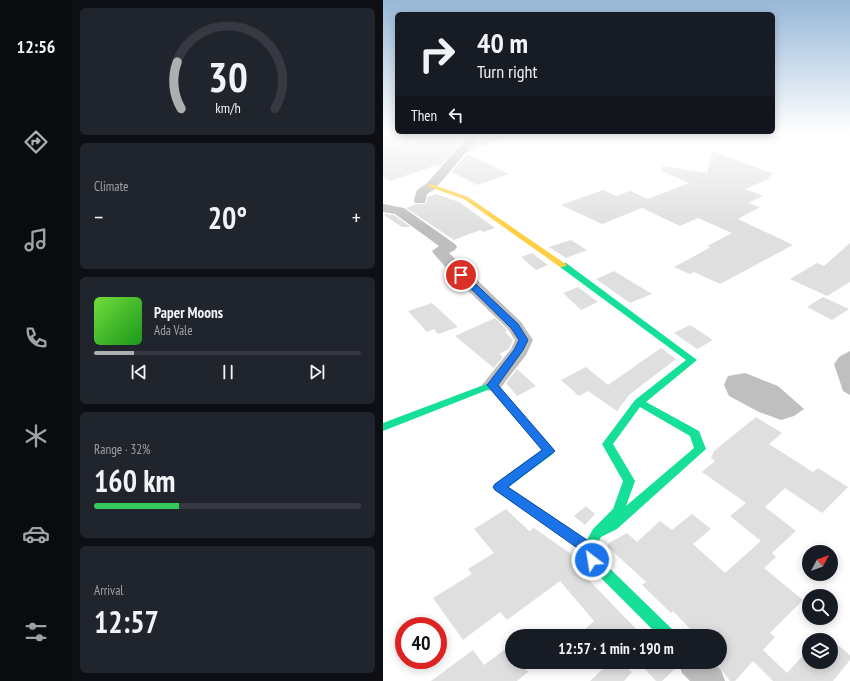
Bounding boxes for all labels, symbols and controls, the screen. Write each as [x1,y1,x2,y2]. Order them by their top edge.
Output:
text: 40 m [477,24,528,61]
icon: right [411,28,463,80]
text: 12:56 [17,35,55,58]
text: 30 [208,50,247,103]
text: Turn right [477,60,537,83]
text: km/h [215,98,240,117]
icon: left [445,104,467,126]
text: Then [411,106,437,125]
icon: directions [22,128,50,156]
text: Climate [94,178,128,195]
text: 20° [208,198,247,237]
text: − [94,203,103,231]
text: + [352,203,361,231]
icon: music [22,226,50,254]
pin [444,258,478,292]
icon: arrive [450,264,472,286]
text: Paper Moons [154,303,223,322]
text: Ada Vale [154,322,193,339]
icon: phone [22,324,50,352]
icon: previous [128,361,150,383]
icon: pause [217,361,239,383]
icon: next [306,361,328,383]
icon: climate [22,422,50,450]
text: Range · 32% [94,441,150,458]
text: 160 km [94,461,175,500]
icon: car [22,520,50,548]
position arrow [571,539,613,581]
north arrow [802,545,838,581]
map controls [802,545,838,669]
text: Arrival [94,582,123,599]
button: search [802,589,838,625]
text: 12:57 [94,602,159,641]
speed limit sign: 40 [395,617,447,669]
icon: filters [22,618,50,646]
button: layers [802,633,838,669]
text: 12:57 · 1 min · 190 m [558,639,674,658]

